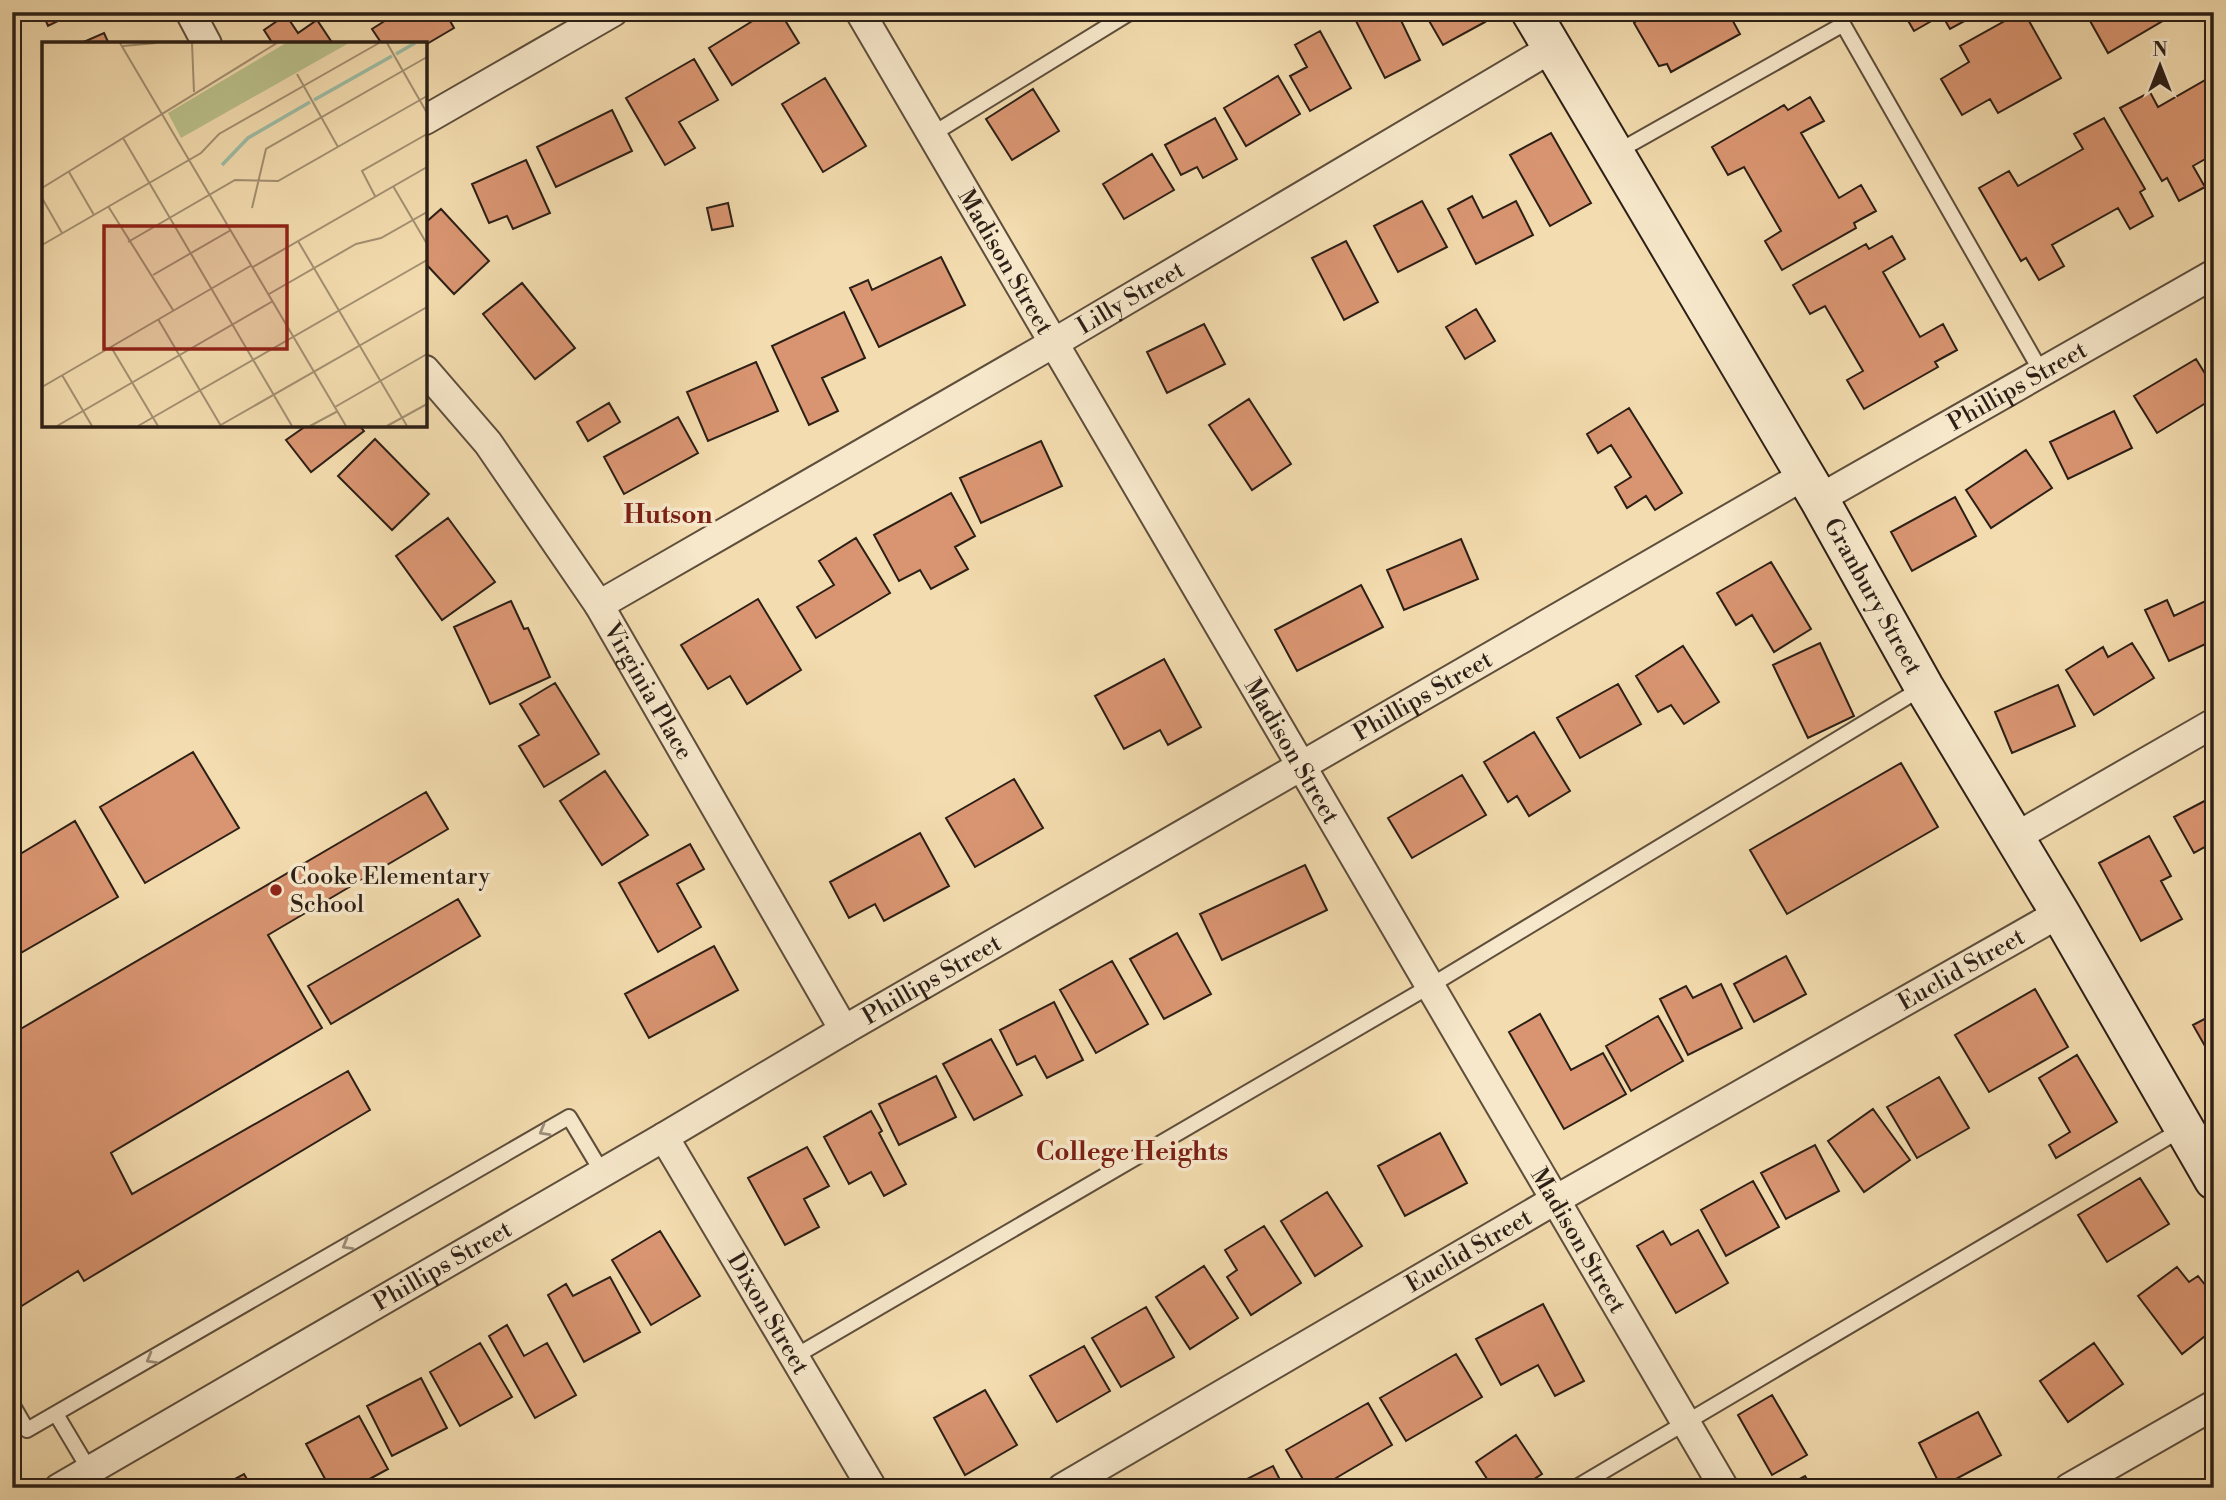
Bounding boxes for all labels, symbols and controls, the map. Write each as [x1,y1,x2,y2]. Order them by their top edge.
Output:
north arrow [2124,32,2194,102]
text: N [2152,38,2168,62]
inset map [42,42,427,427]
street label: Madison Street [951,184,1059,341]
street label: Lilly Street [1072,255,1191,342]
street label: Phillips Street [1943,335,2093,439]
district label: Hutson [623,499,713,531]
street label: Granbury Street [1817,513,1928,681]
street label: Virginia Place [596,617,699,765]
street label: Phillips Street [1348,645,1498,749]
street label: Madison Street [1237,673,1345,830]
place label: Cooke Elementary School [290,862,490,920]
marker: Cooke Elementary School [268,882,284,898]
street label: Euclid Street [1893,922,2031,1018]
street label: Phillips Street [857,928,1007,1032]
one-way arrow [539,1123,552,1136]
district label: College Heights [1036,1136,1228,1168]
street label: Madison Street [1523,1163,1632,1319]
street label: Euclid Street [1401,1203,1538,1300]
street label: Phillips Street [368,1214,518,1319]
one-way arrow [342,1237,355,1250]
street label: Dixon Street [720,1248,816,1381]
one-way arrow [145,1351,158,1364]

